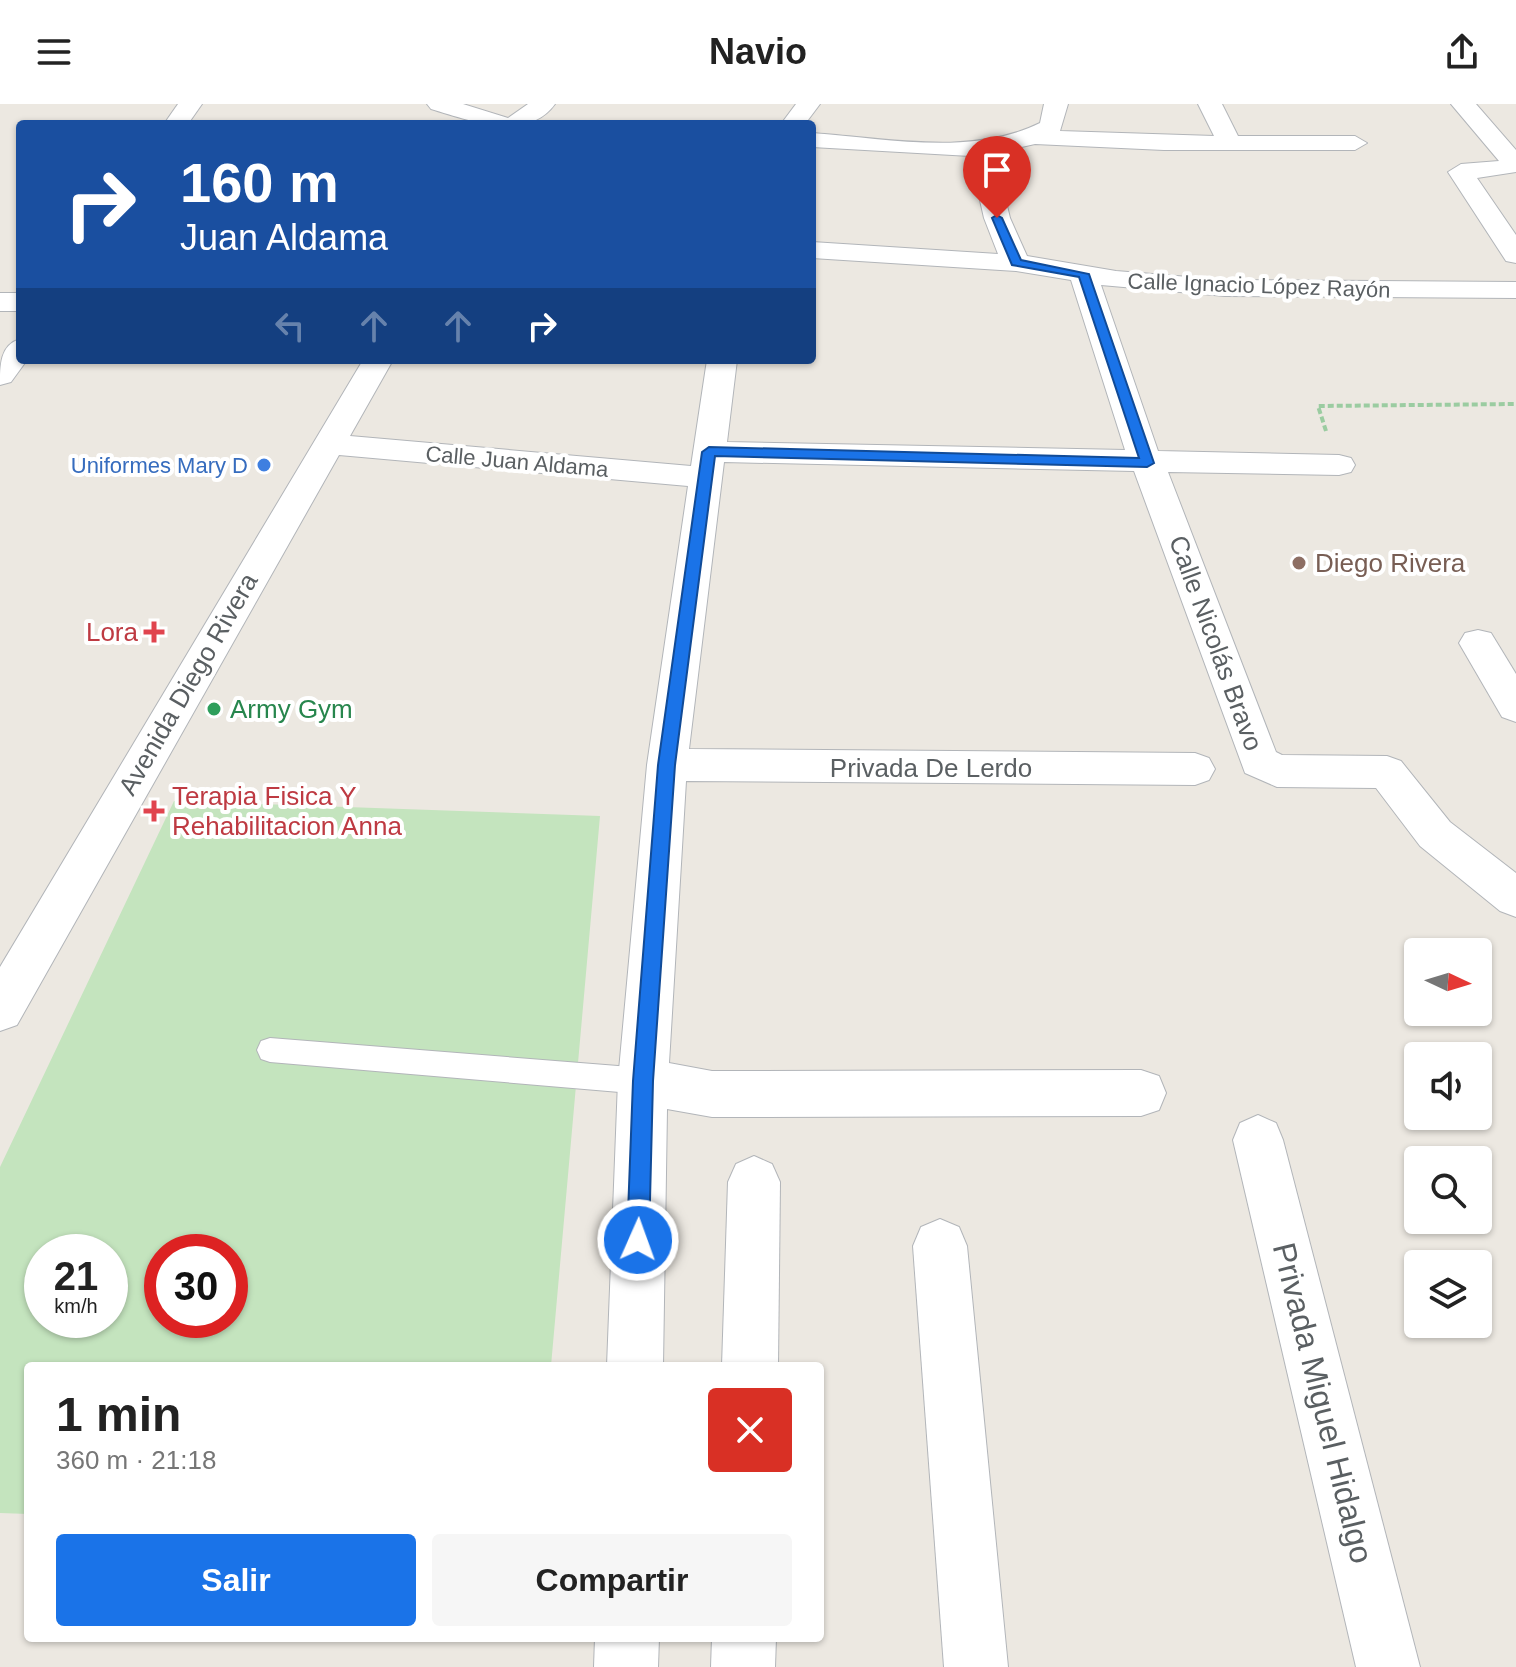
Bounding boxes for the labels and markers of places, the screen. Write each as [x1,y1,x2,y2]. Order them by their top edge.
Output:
pin [963,136,1031,218]
place label: Uniformes Mary D [71,453,248,478]
marker: Uniformes Mary D [255,456,273,474]
place label: Diego Rivera [1315,548,1466,578]
marker: Diego Rivera [1290,554,1308,572]
place label: Lora [86,617,139,647]
marker: Lora [145,623,163,641]
place label: Army Gym [230,694,353,724]
marker: Army Gym [205,700,223,718]
place label: Terapia Fisica Y Rehabilitacion Anna [172,781,402,841]
marker: Terapia Fisica Y Rehabilitacion Anna [143,800,165,822]

